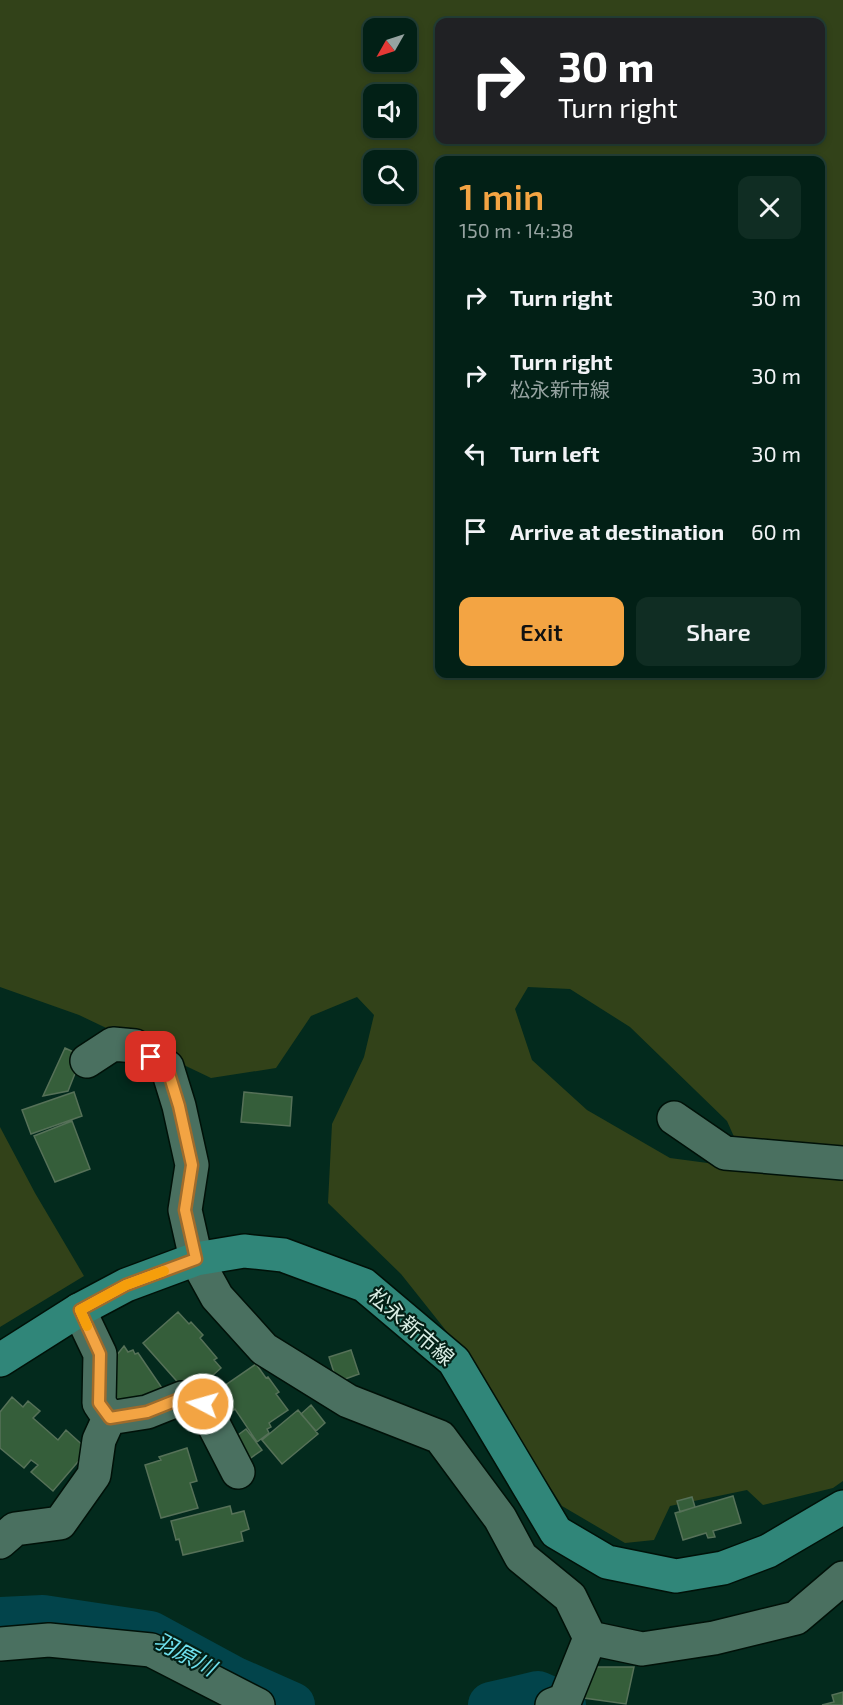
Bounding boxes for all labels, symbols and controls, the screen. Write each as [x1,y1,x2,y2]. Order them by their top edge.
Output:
north arrow [363,18,417,72]
map controls [363,18,417,204]
text: 30 m [558,40,654,90]
icon: right [459,42,537,120]
button: sound [363,84,417,138]
text: Turn right [558,91,678,123]
button: search [363,150,417,204]
text: 1 min [459,174,544,217]
button: close [738,176,801,239]
text: 150 m · 14:38 [459,218,574,242]
icon: right [459,281,492,314]
text: Turn right [510,284,612,310]
text: 30 m [751,284,801,310]
text: Turn right [510,348,612,374]
icon: right [459,359,492,392]
text: 30 m [751,362,801,388]
text: 松永新市線 [510,377,610,401]
icon: left [459,437,492,470]
text: Turn left [510,440,599,466]
text: 30 m [751,440,801,466]
icon: arrive [459,515,492,548]
text: Arrive at destination [510,518,724,544]
text: 60 m [751,518,801,544]
button: Exit [459,597,624,666]
button: Share [636,597,801,666]
pin [125,1031,176,1082]
icon: arrive [134,1040,167,1073]
street label: 松永新市線 [364,1282,460,1370]
position arrow [171,1372,235,1436]
water label: 羽原川 [150,1626,222,1681]

